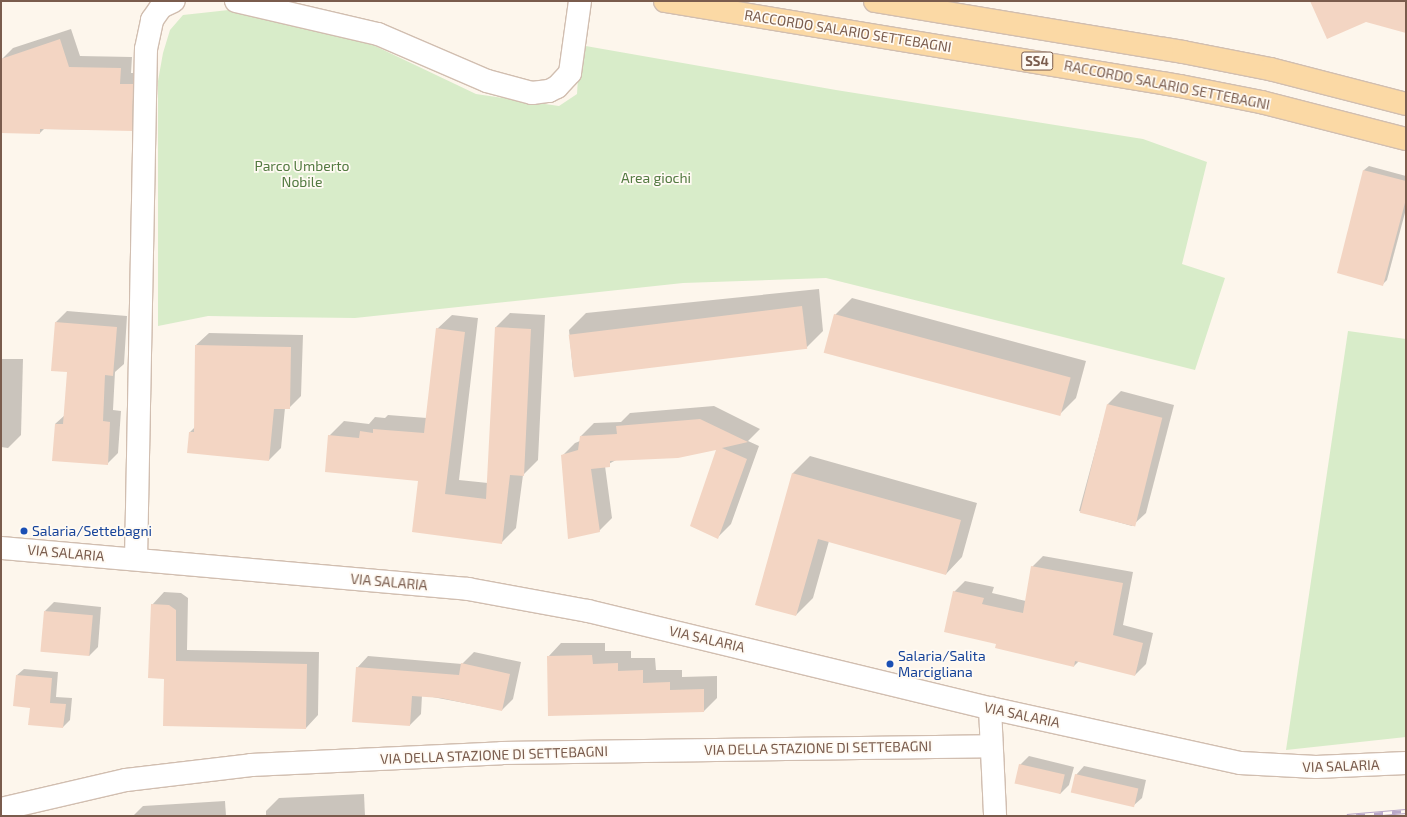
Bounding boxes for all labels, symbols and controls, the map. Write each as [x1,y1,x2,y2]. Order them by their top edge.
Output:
street label: RACCORDO SALARIO SETTEBAGNI [743,6,953,56]
road number: SS4 [1021,50,1053,72]
street label: RACCORDO SALARIO SETTEBAGNI [1063,57,1271,113]
park label: Parco Umberto Nobile [254,158,350,190]
park label: Area giochi [621,170,691,186]
place label: Salaria/Settebagni [32,523,152,539]
marker: Salaria/Settebagni [19,526,29,536]
street label: VIA SALARIA [27,541,105,565]
street label: VIA SALARIA [350,570,428,594]
street label: VIA SALARIA [667,622,747,656]
place label: Salaria/Salita Marcigliana [898,648,986,680]
marker: Salaria/Salita Marcigliana [885,659,895,669]
street label: VIA SALARIA [982,699,1062,731]
street label: VIA DELLA STAZIONE DI SETTEBAGNI [704,738,932,758]
street label: VIA DELLA STAZIONE DI SETTEBAGNI [379,743,609,767]
street label: VIA SALARIA [1302,756,1380,776]

